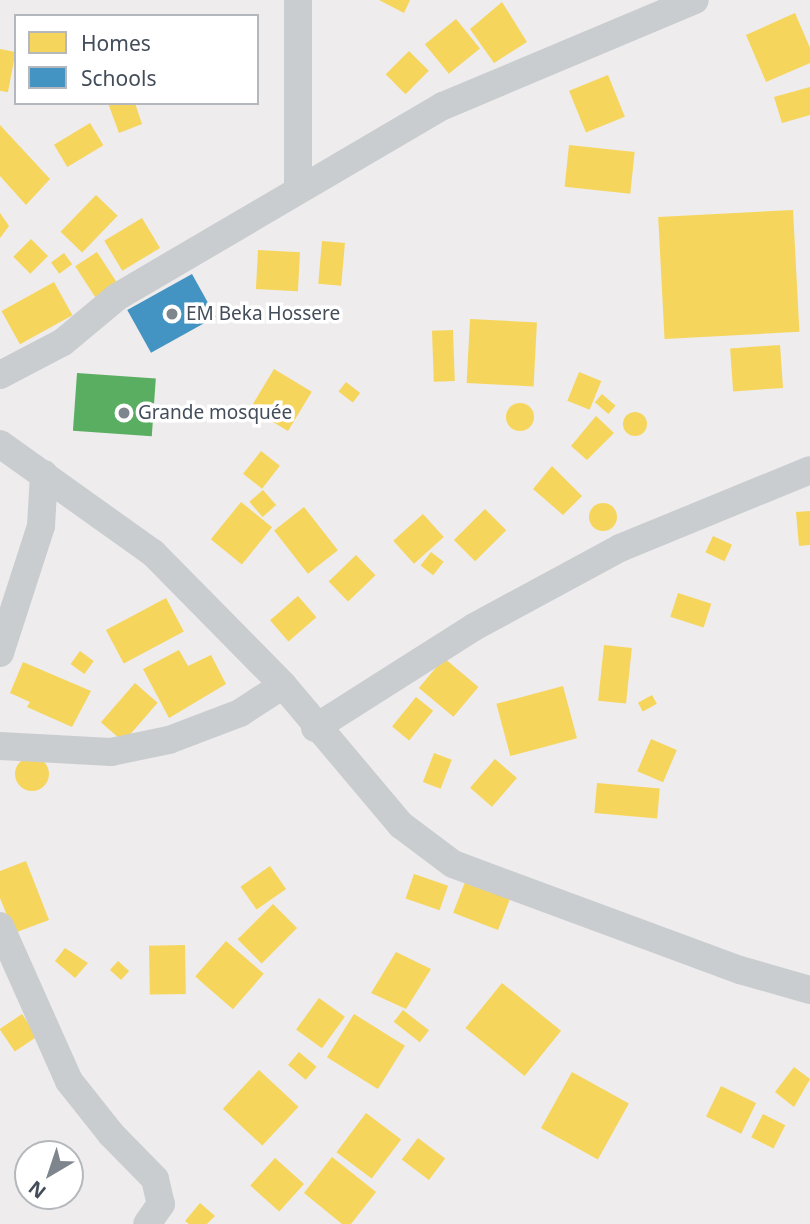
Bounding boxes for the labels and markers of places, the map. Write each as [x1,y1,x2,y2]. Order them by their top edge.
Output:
place label: EM Beka Hossere [186,303,340,325]
marker: EM Beka Hossere [164,306,180,322]
place label: Grande mosquée [138,402,292,424]
marker: Grande mosquée [116,405,132,421]

